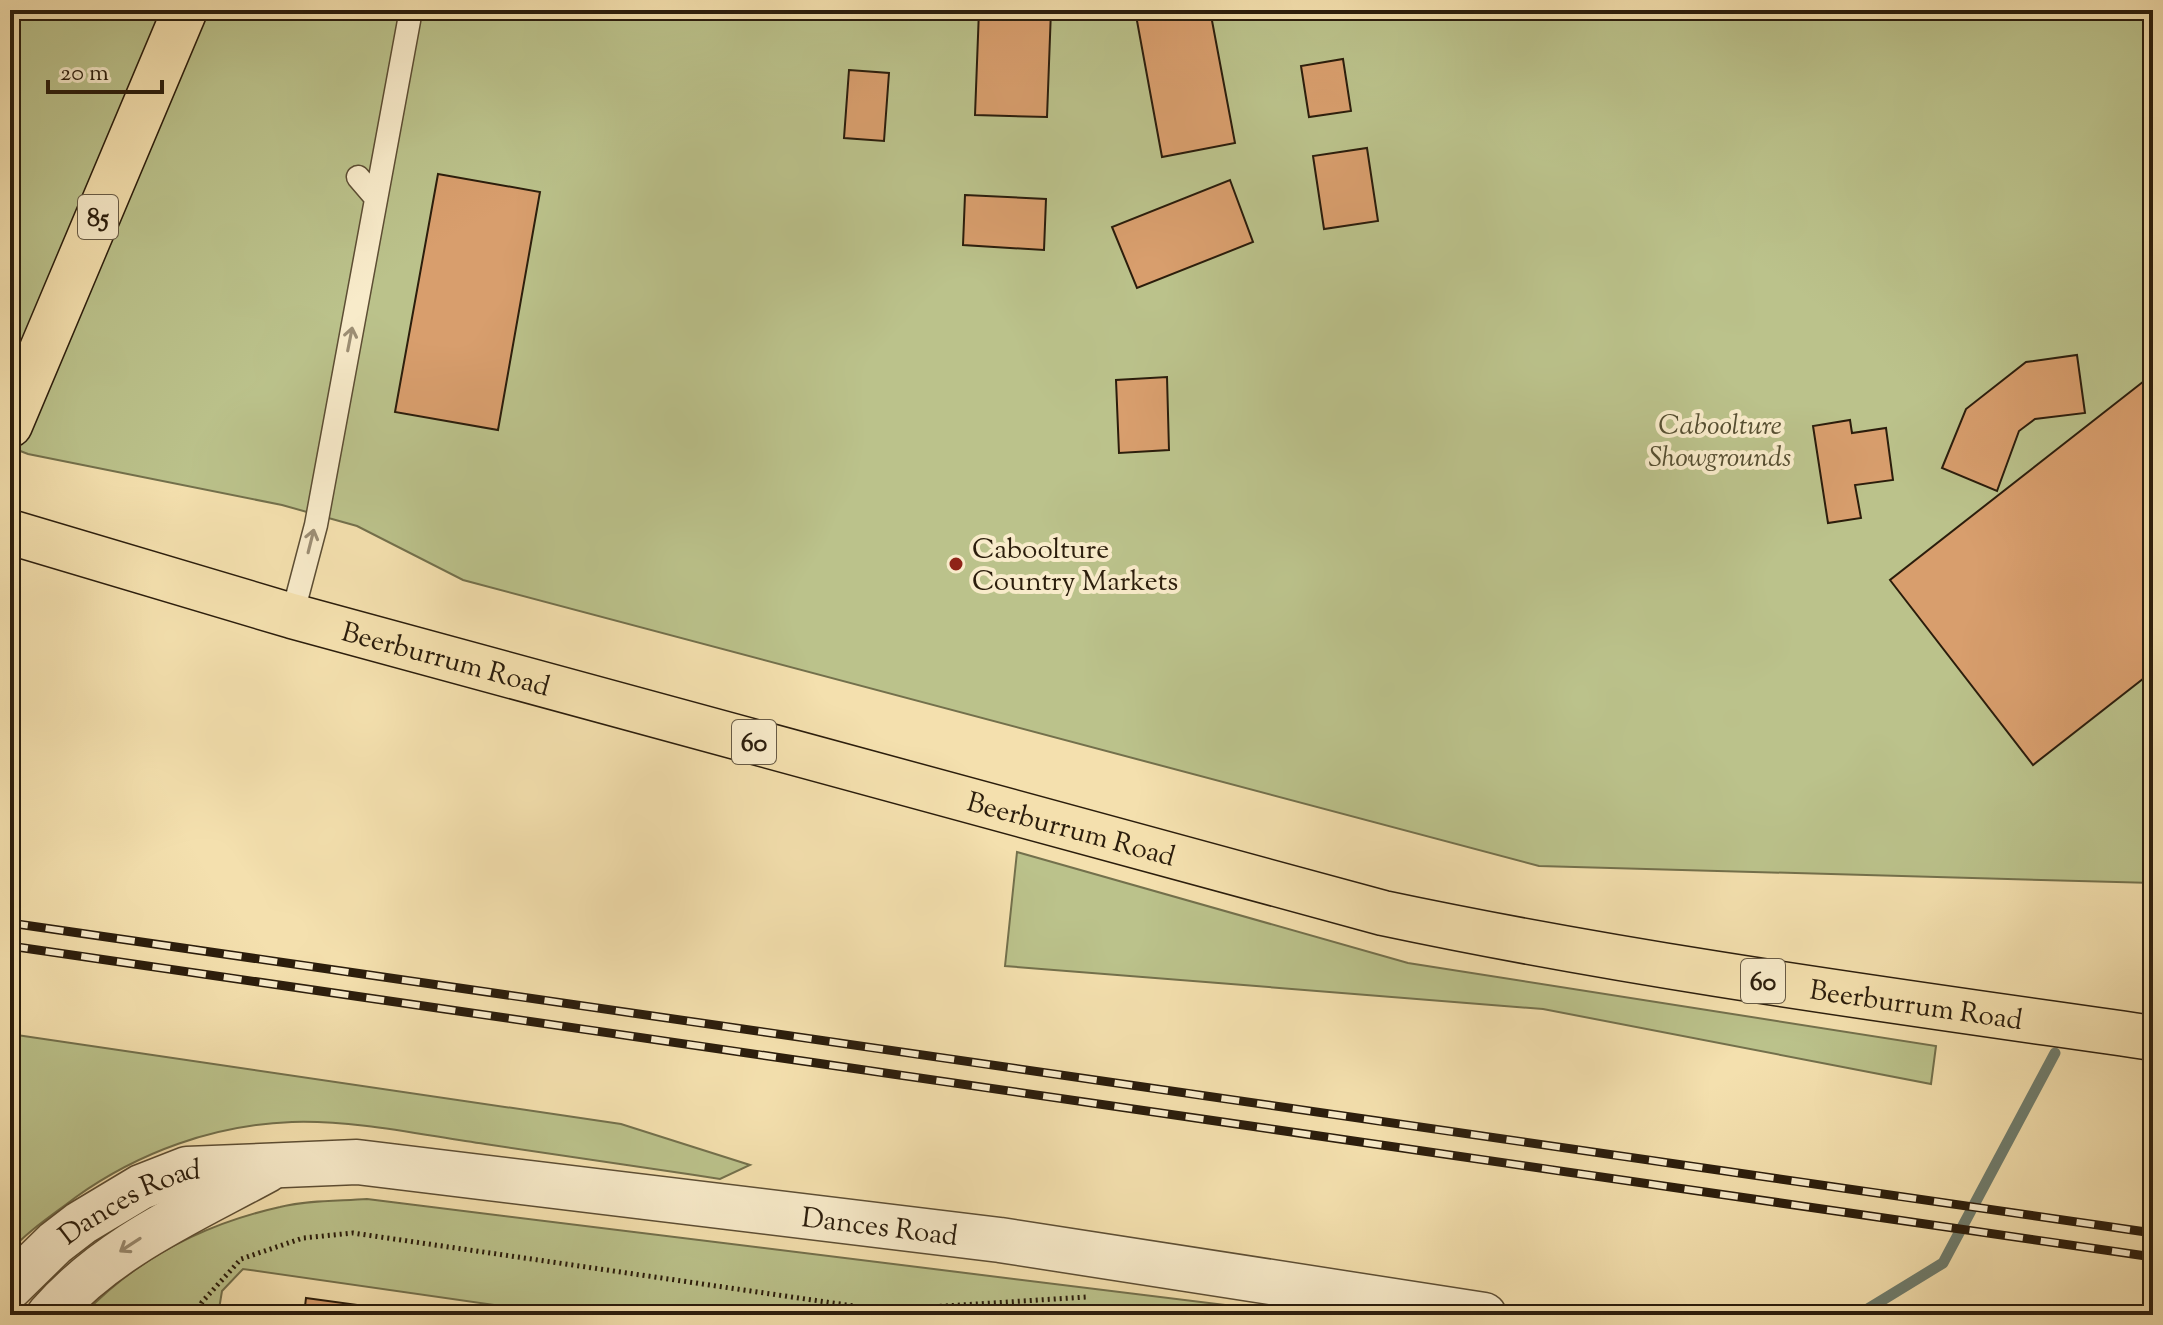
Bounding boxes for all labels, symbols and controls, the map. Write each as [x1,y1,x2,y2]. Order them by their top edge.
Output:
scale bar [48,44,162,94]
text: 20 m [60,57,109,91]
road number: 85 [78,195,118,239]
one-way arrow [344,327,359,353]
park label: Caboolture Showgrounds [1649,407,1791,479]
one-way arrow [305,528,320,554]
place label: Caboolture Country Markets [972,531,1178,603]
marker: Caboolture Country Markets [947,555,965,573]
street label: Beerburrum Road [336,613,554,708]
road number: 60 [732,720,776,764]
street label: Beerburrum Road [962,784,1180,879]
road number: 60 [1741,959,1785,1003]
street label: Beerburrum Road [1807,972,2025,1042]
street label: Dances Road [51,1151,202,1256]
street label: Dances Road [799,1199,960,1258]
one-way arrow [120,1237,142,1254]

